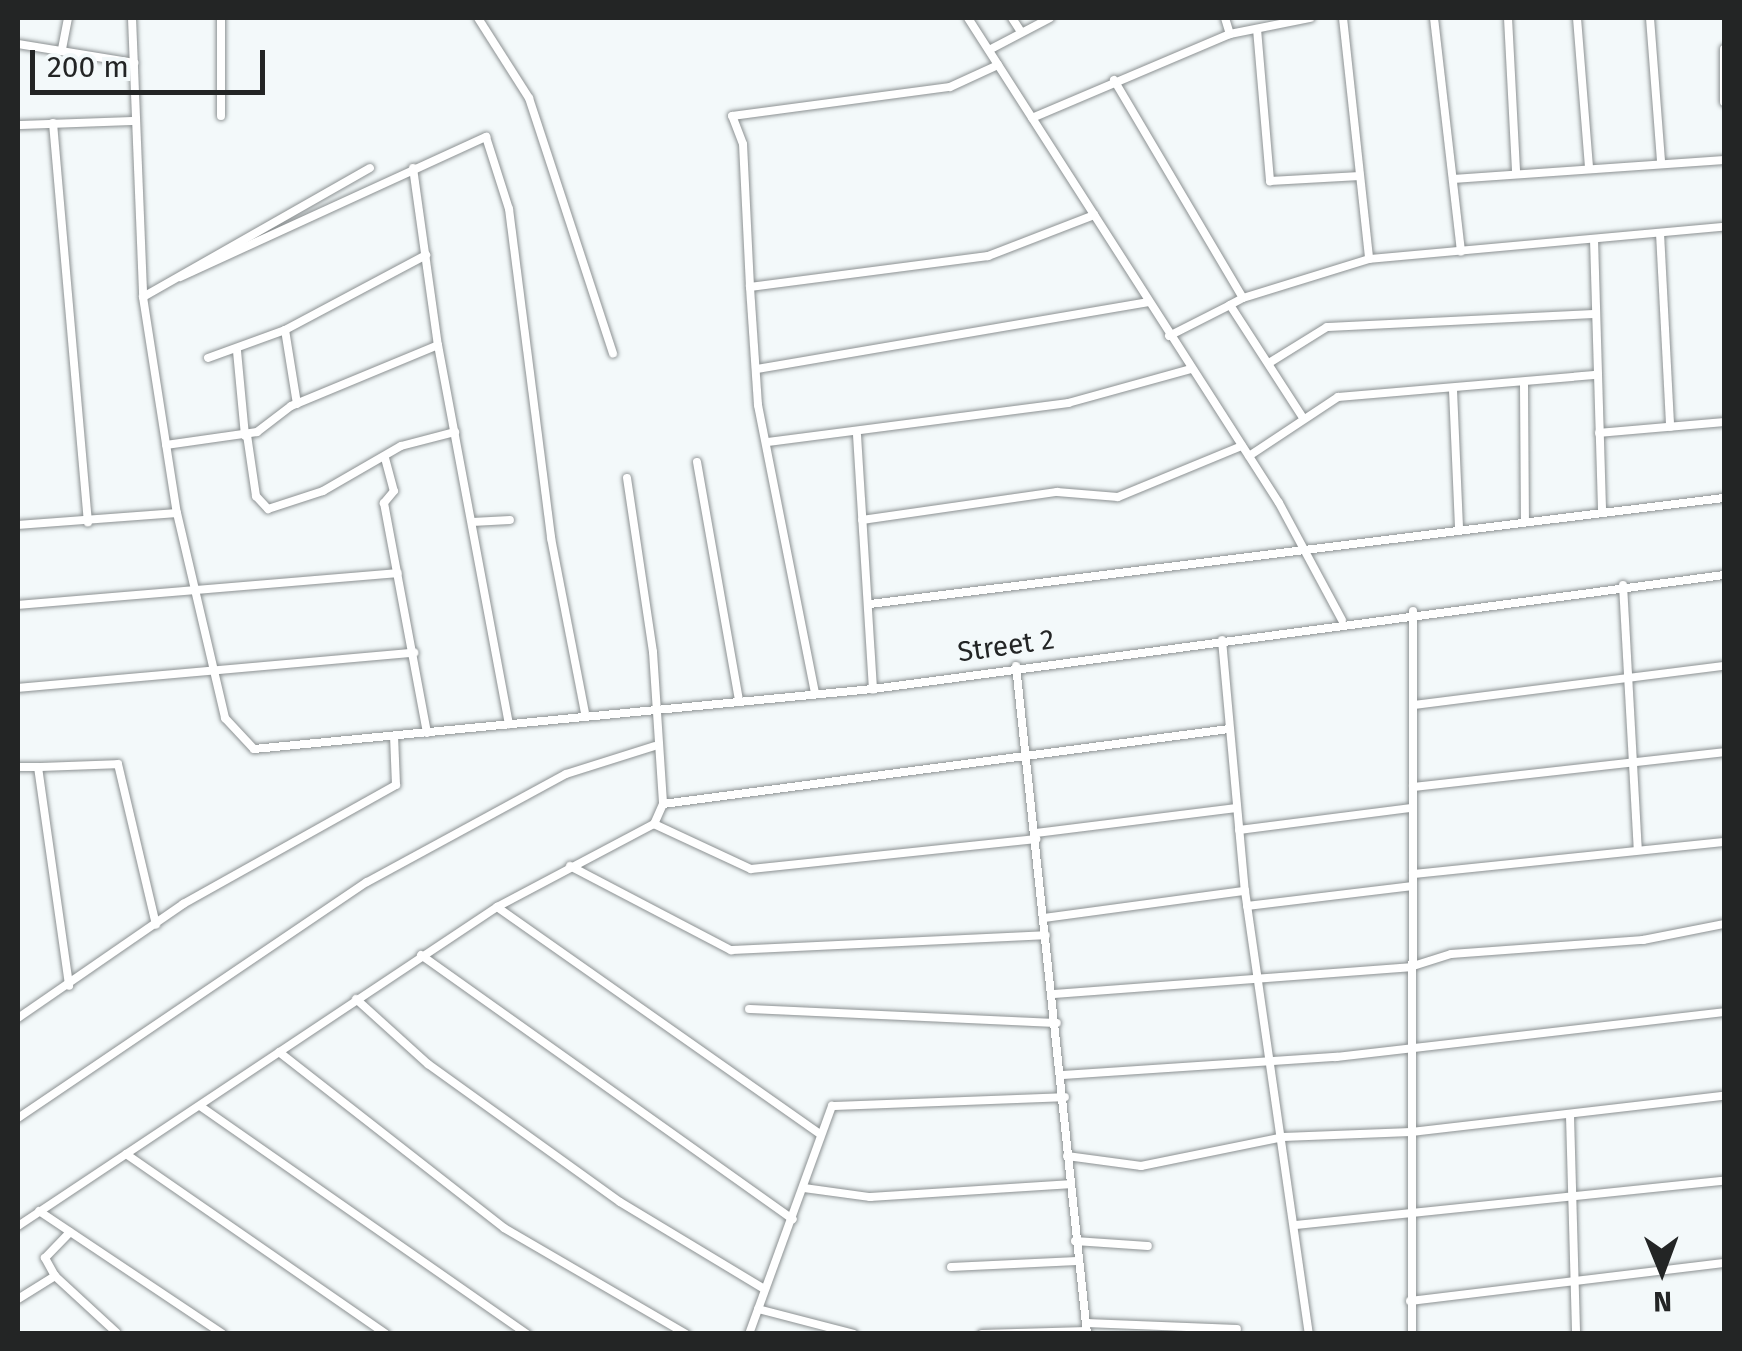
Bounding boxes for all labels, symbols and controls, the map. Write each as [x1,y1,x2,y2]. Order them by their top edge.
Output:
scale bar [35,30,270,92]
text: 200 m [47,49,129,85]
street label: Street 2 [956,623,1056,669]
north arrow [1612,1221,1712,1321]
text: N [1653,1285,1672,1318]

